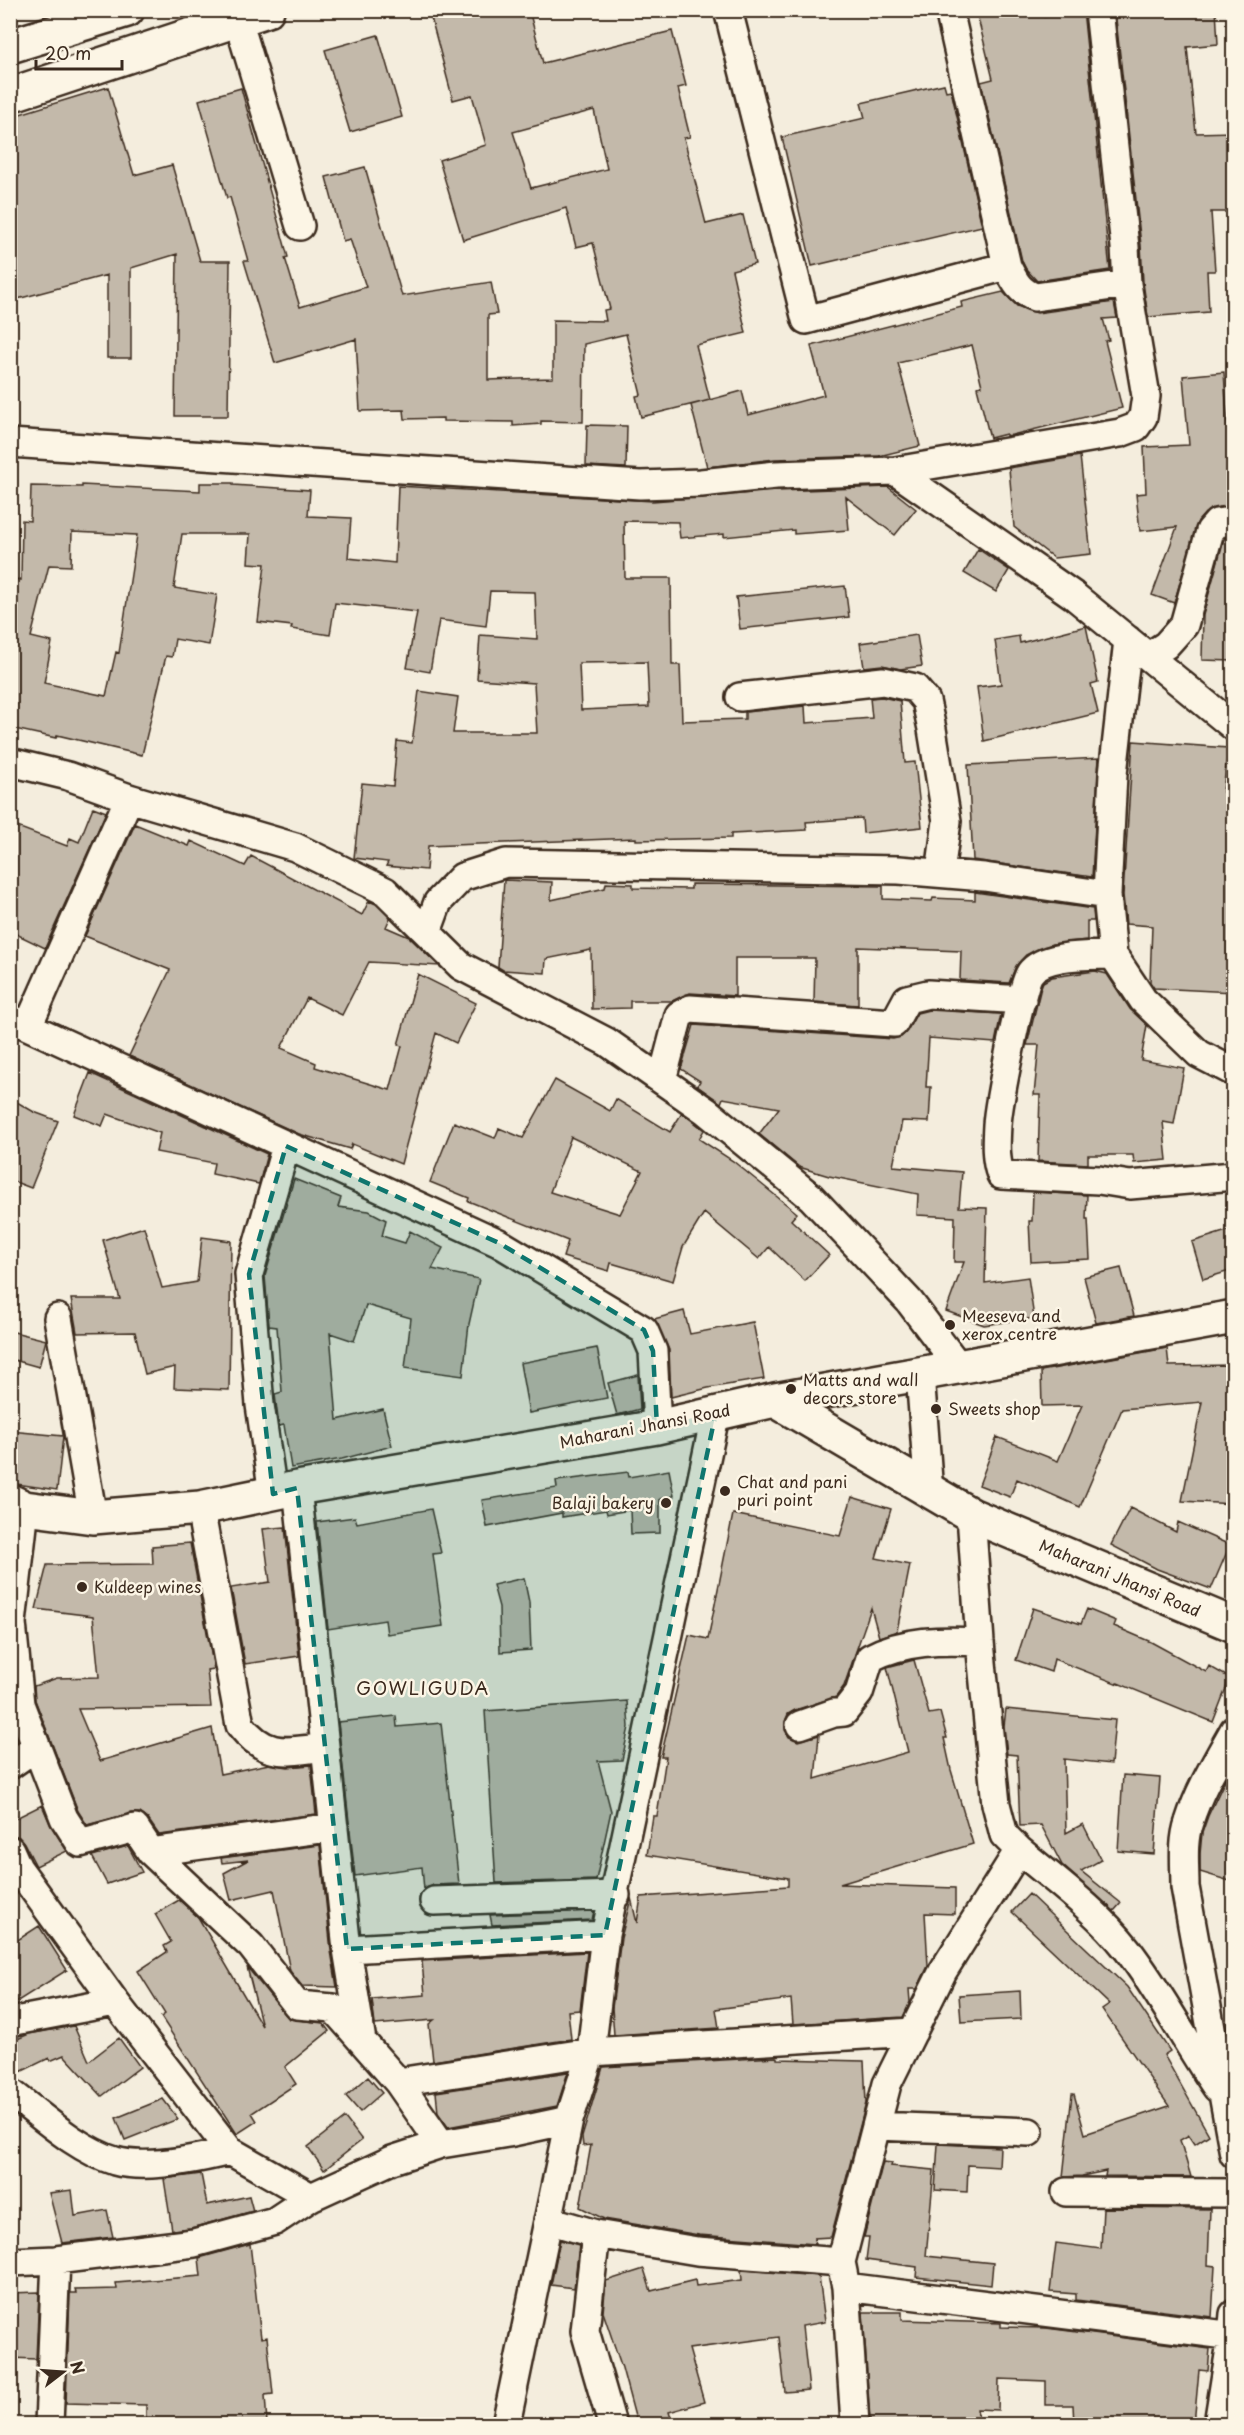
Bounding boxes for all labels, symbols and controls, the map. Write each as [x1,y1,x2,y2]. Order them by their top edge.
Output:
scale bar [36,33,122,71]
text: 20 m [45,39,91,66]
place label: Meeseva and xerox centre [962,1303,1061,1345]
marker: Meeseva and xerox centre [943,1318,957,1332]
place label: Matts and wall decors store [803,1367,918,1409]
marker: Matts and wall decors store [784,1382,798,1396]
place label: Sweets shop [948,1396,1041,1420]
street label: Maharani Jhansi Road [557,1397,732,1453]
marker: Sweets shop [929,1402,943,1416]
place label: Chat and pani puri point [737,1469,847,1511]
marker: Chat and pani puri point [718,1484,732,1498]
place label: Balaji bakery [552,1490,654,1514]
marker: Balaji bakery [659,1496,673,1510]
street label: Maharani Jhansi Road [1036,1532,1205,1622]
place label: Kuldeep wines [94,1574,201,1598]
marker: Kuldeep wines [75,1580,89,1594]
district label: GOWLIGUDA [356,1674,490,1701]
north arrow [33,2342,93,2402]
text: N [65,2358,92,2377]

